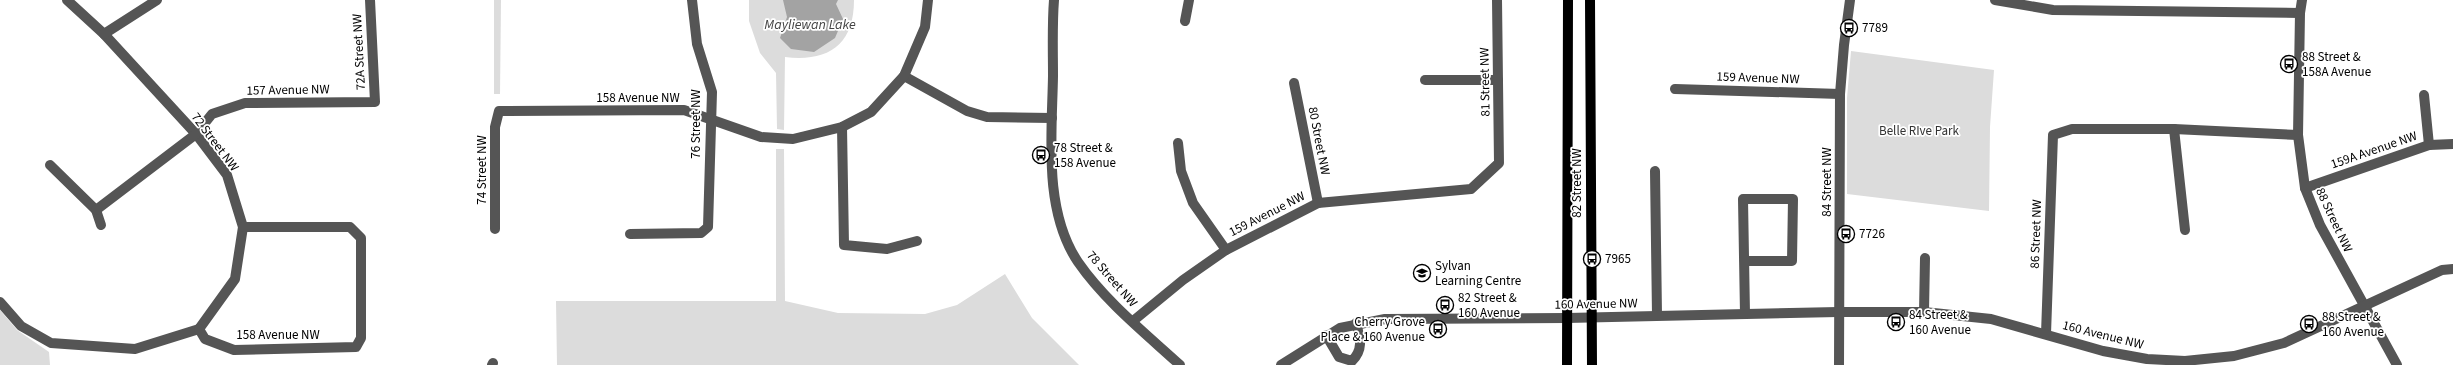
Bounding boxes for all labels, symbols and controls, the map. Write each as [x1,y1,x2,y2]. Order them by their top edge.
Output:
street label: 72A Street NW [348,13,370,91]
water label: Mayliewan Lake [764,15,856,35]
bus stop icon: 7789 [1839,18,1859,38]
place label: 7789 [1862,19,1888,37]
street label: 81 Street NW [1475,47,1495,117]
place label: 88 Street & 158A Avenue [2302,48,2371,81]
bus stop icon: 88 Street & 158A Avenue [2279,54,2299,74]
street label: 159 Avenue NW [1716,68,1800,88]
street label: 157 Avenue NW [246,80,330,100]
street label: 158 Avenue NW [596,89,680,107]
street label: 76 Street NW [687,89,705,159]
street label: 80 Street NW [1304,105,1334,177]
street label: 72 Street NW [187,109,243,175]
park label: Belle RIve Park [1879,122,1960,140]
street label: 159A Avenue NW [2328,127,2420,173]
street label: 74 Street NW [473,135,491,205]
place label: 78 Street & 158 Avenue [1054,139,1116,172]
bus stop icon: 78 Street & 158 Avenue [1031,145,1051,165]
street label: 84 Street NW [1818,147,1836,217]
street label: 82 Street NW [1568,148,1586,218]
street label: 88 Street NW [2311,185,2357,255]
street label: 159 Avenue NW [1226,187,1308,241]
street label: 86 Street NW [2026,199,2046,269]
bus stop icon: 7726 [1836,224,1856,244]
place label: 7726 [1859,225,1885,243]
street label: 78 Street NW [1082,247,1142,311]
bus stop icon: 7965 [1582,249,1602,269]
place label: 7965 [1605,250,1631,268]
place label: Sylvan Learning Centre [1435,257,1521,290]
school or university icon: Sylvan Learning Centre [1412,263,1432,283]
place label: 82 Street & 160 Avenue [1458,289,1520,322]
street label: 160 Avenue NW [1554,294,1638,314]
bus stop icon: 82 Street & 160 Avenue [1435,295,1455,315]
place label: 84 Street & 160 Avenue [1909,306,1971,339]
place label: 88 Street & 160 Avenue [2322,308,2384,341]
bus stop icon: 84 Street & 160 Avenue [1886,312,1906,332]
place label: Cherry Grove Place & 160 Avenue [1321,313,1425,346]
bus stop icon: 88 Street & 160 Avenue [2299,314,2319,334]
street label: 160 Avenue NW [2060,316,2146,354]
bus stop icon: Cherry Grove Place & 160 Avenue [1428,319,1448,339]
street label: 158 Avenue NW [236,326,320,344]

